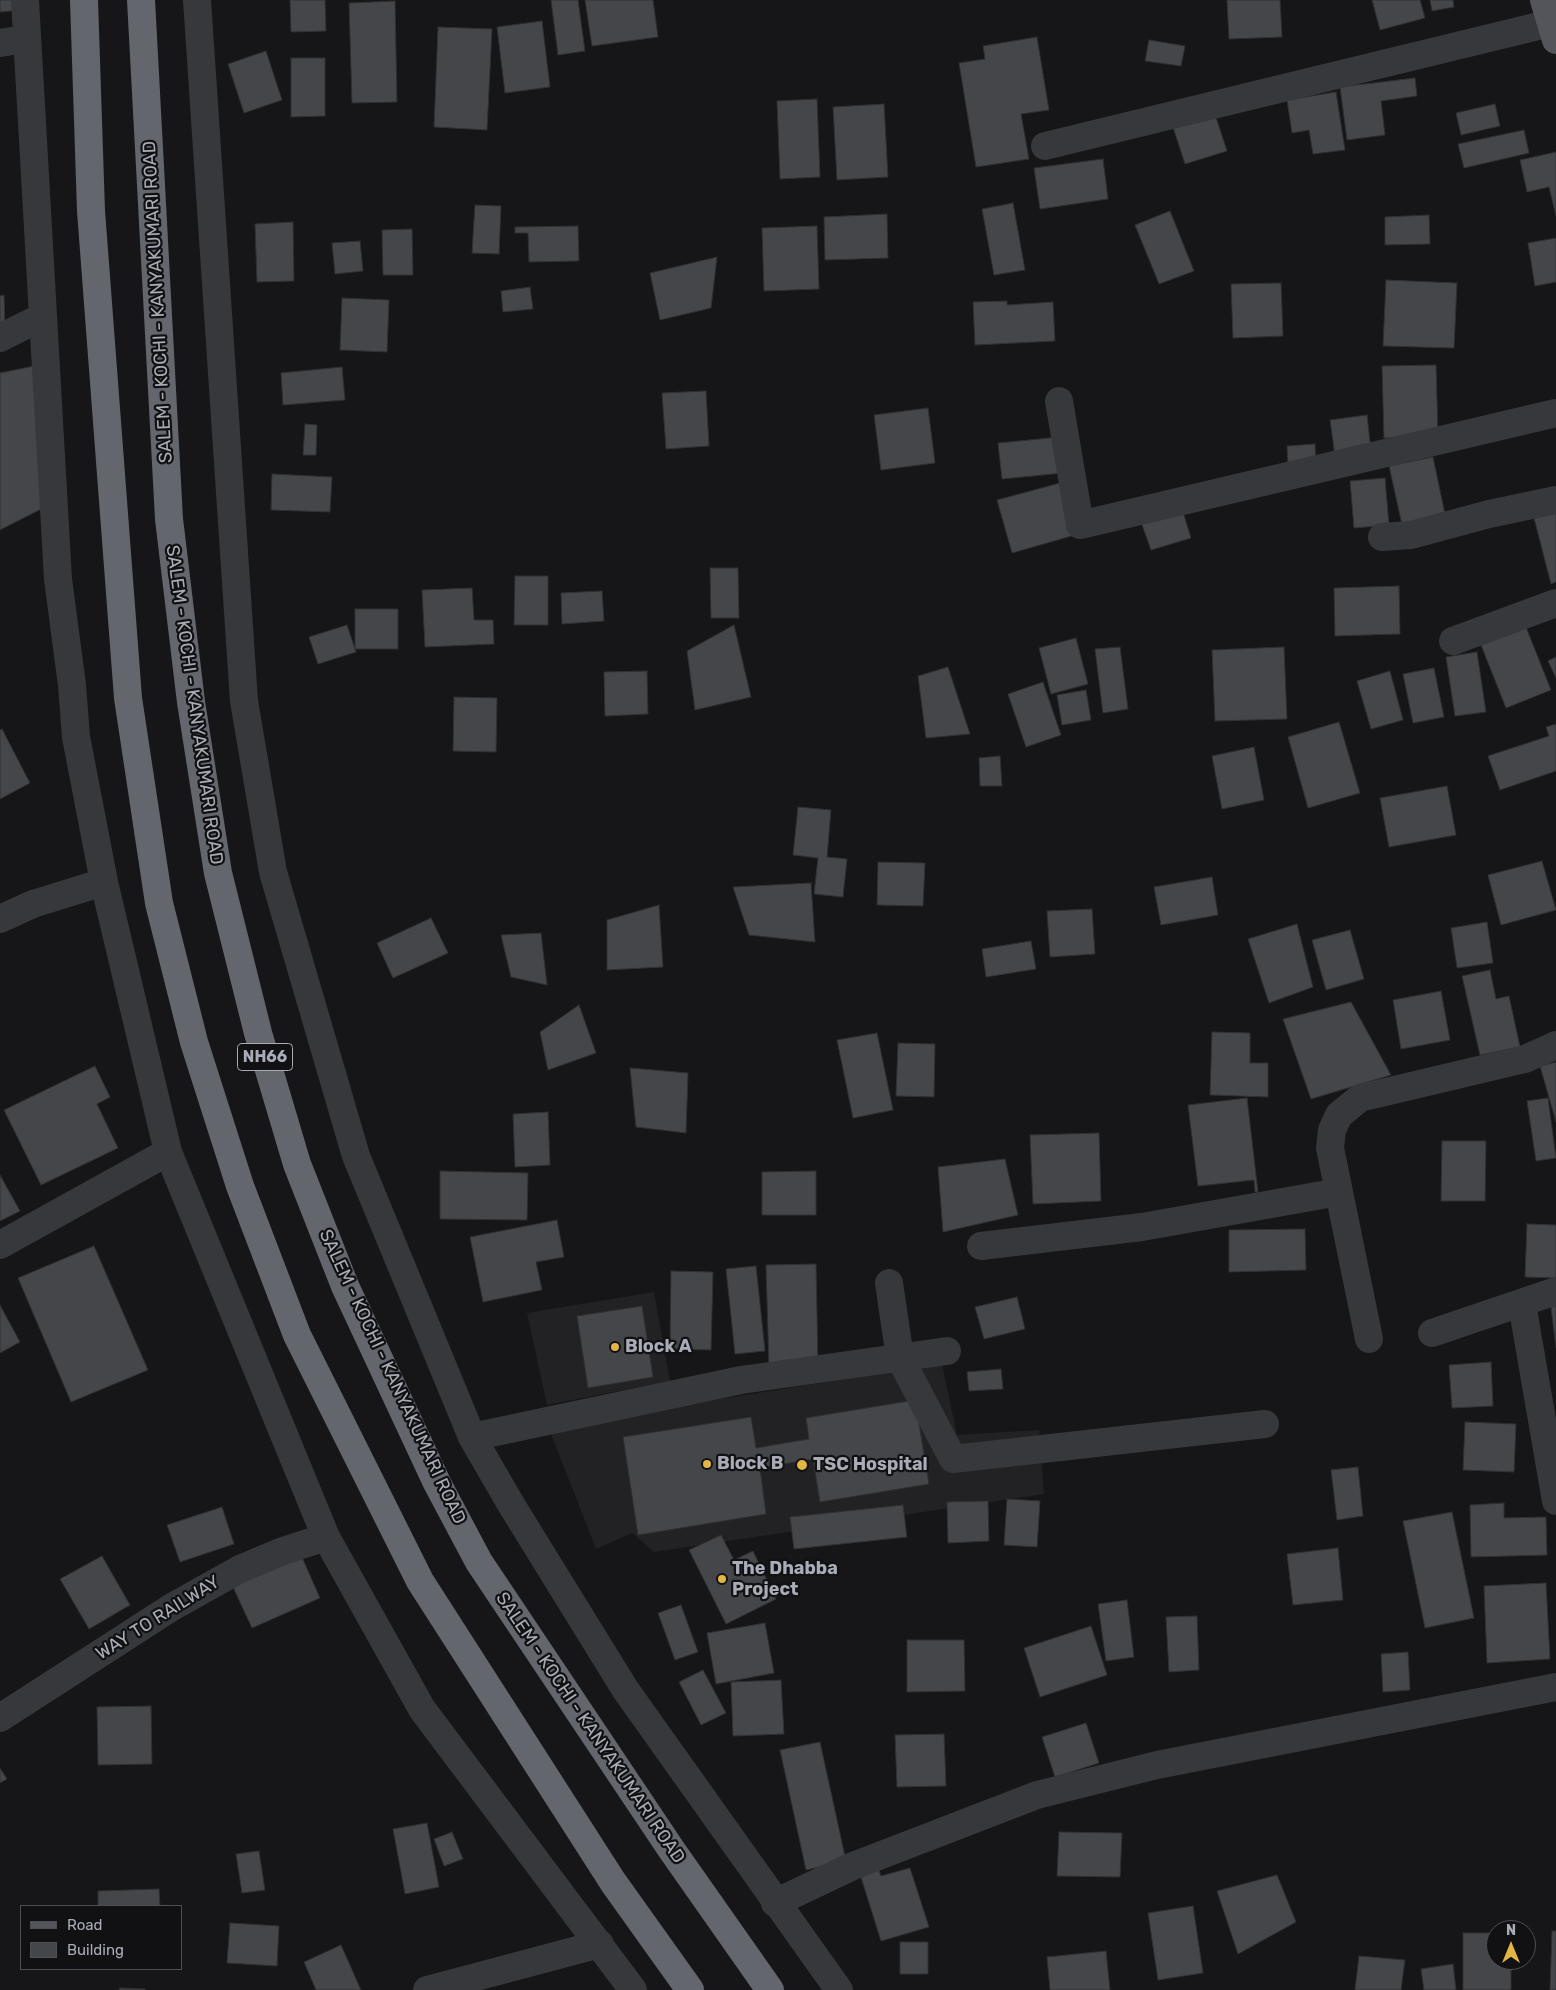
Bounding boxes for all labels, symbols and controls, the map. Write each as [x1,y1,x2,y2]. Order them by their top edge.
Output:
street label: SALEM - KOCHI - KANYAKUMARI ROAD [139,140,177,464]
street label: SALEM - KOCHI - KANYAKUMARI ROAD [161,544,227,866]
road number: NH66 [238,1044,292,1070]
street label: SALEM - KOCHI - KANYAKUMARI ROAD [314,1226,470,1528]
place label: Block A [625,1336,692,1358]
marker: Block A [609,1341,621,1353]
place label: Block B [717,1453,783,1475]
place label: TSC Hospital [813,1454,928,1476]
marker: Block B [701,1458,713,1470]
marker: TSC Hospital [795,1458,809,1472]
place label: The Dhabba Project [732,1558,838,1600]
street label: WAY TO RAILWAY [92,1571,224,1665]
marker: The Dhabba Project [716,1573,728,1585]
street label: SALEM - KOCHI - KANYAKUMARI ROAD [491,1588,689,1868]
legend [20,1905,182,1970]
text: Road [67,1916,103,1934]
north arrow [1486,1920,1536,1970]
text: N [1506,1922,1516,1939]
text: Building [67,1941,124,1959]

